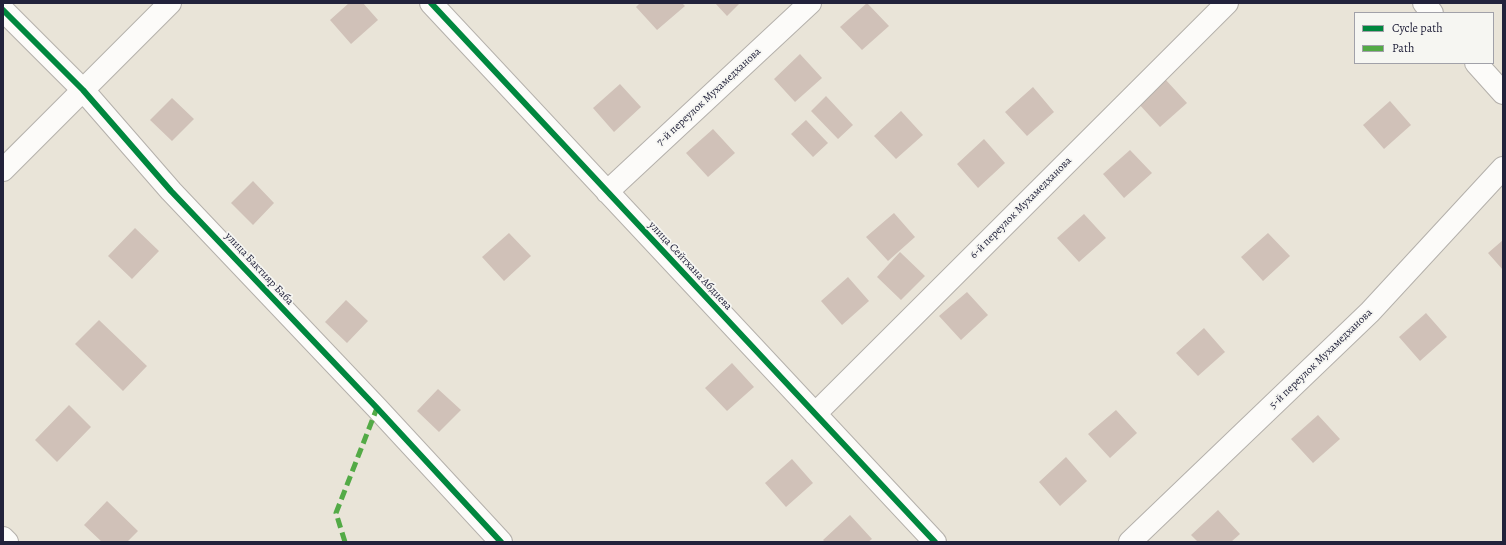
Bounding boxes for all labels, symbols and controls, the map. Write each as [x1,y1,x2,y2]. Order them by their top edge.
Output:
legend [1354,12,1494,64]
text: Cycle path [1392,20,1443,36]
text: Path [1392,40,1414,56]
street label: 7-й переулок Мухамедханова [654,45,764,149]
street label: 6-й переулок Мухамедханова [967,154,1075,262]
street label: улица Сейтхана Абдиева [645,219,735,313]
street label: улица Бактияр Баба [222,230,296,308]
street label: 5-й переулок Мухамедханова [1267,306,1375,412]

